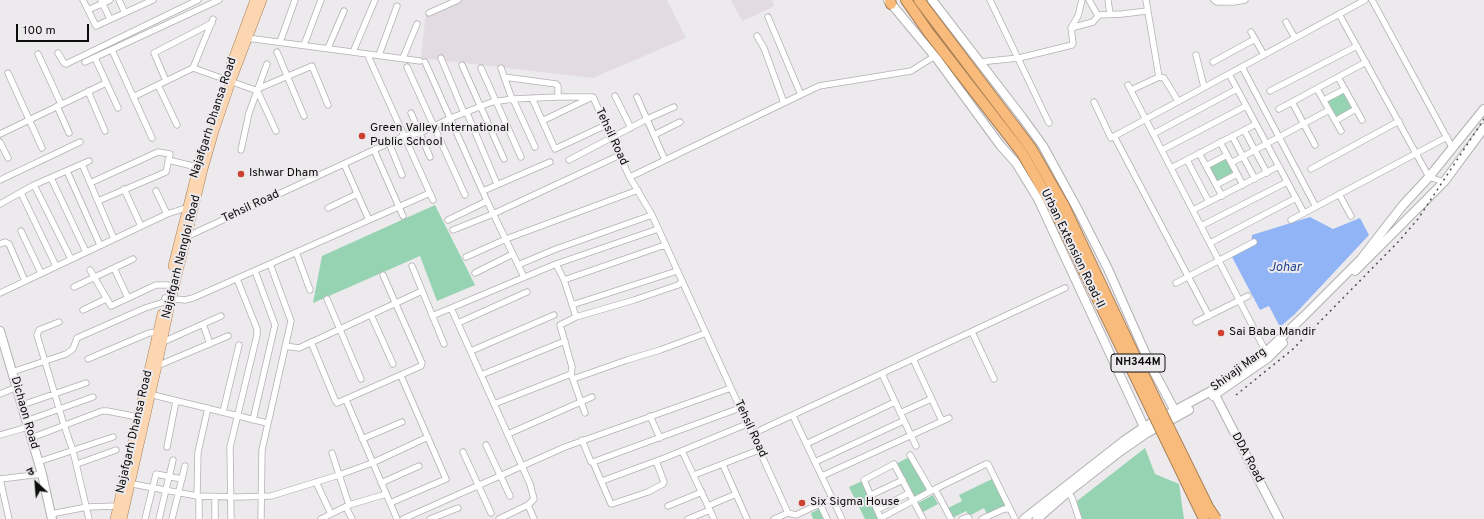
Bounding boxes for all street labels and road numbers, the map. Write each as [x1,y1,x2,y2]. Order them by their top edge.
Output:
street label: Najafgarh Dhansa Road [188,56,240,180]
street label: Tehsil Road [591,106,631,168]
street label: Tehsil Road [220,187,282,227]
street label: Urban Extension Road-II [1037,187,1107,311]
street label: Najafgarh Nangloi Road [160,194,204,320]
street label: Shivaji Marg [1208,345,1270,395]
road number: NH344M [1111,354,1165,372]
street label: Najafgarh Dhansa Road [114,369,156,495]
street label: Dichaon Road [7,375,41,451]
street label: Tehsil Road [730,398,770,460]
street label: DDA Road [1228,431,1266,485]

